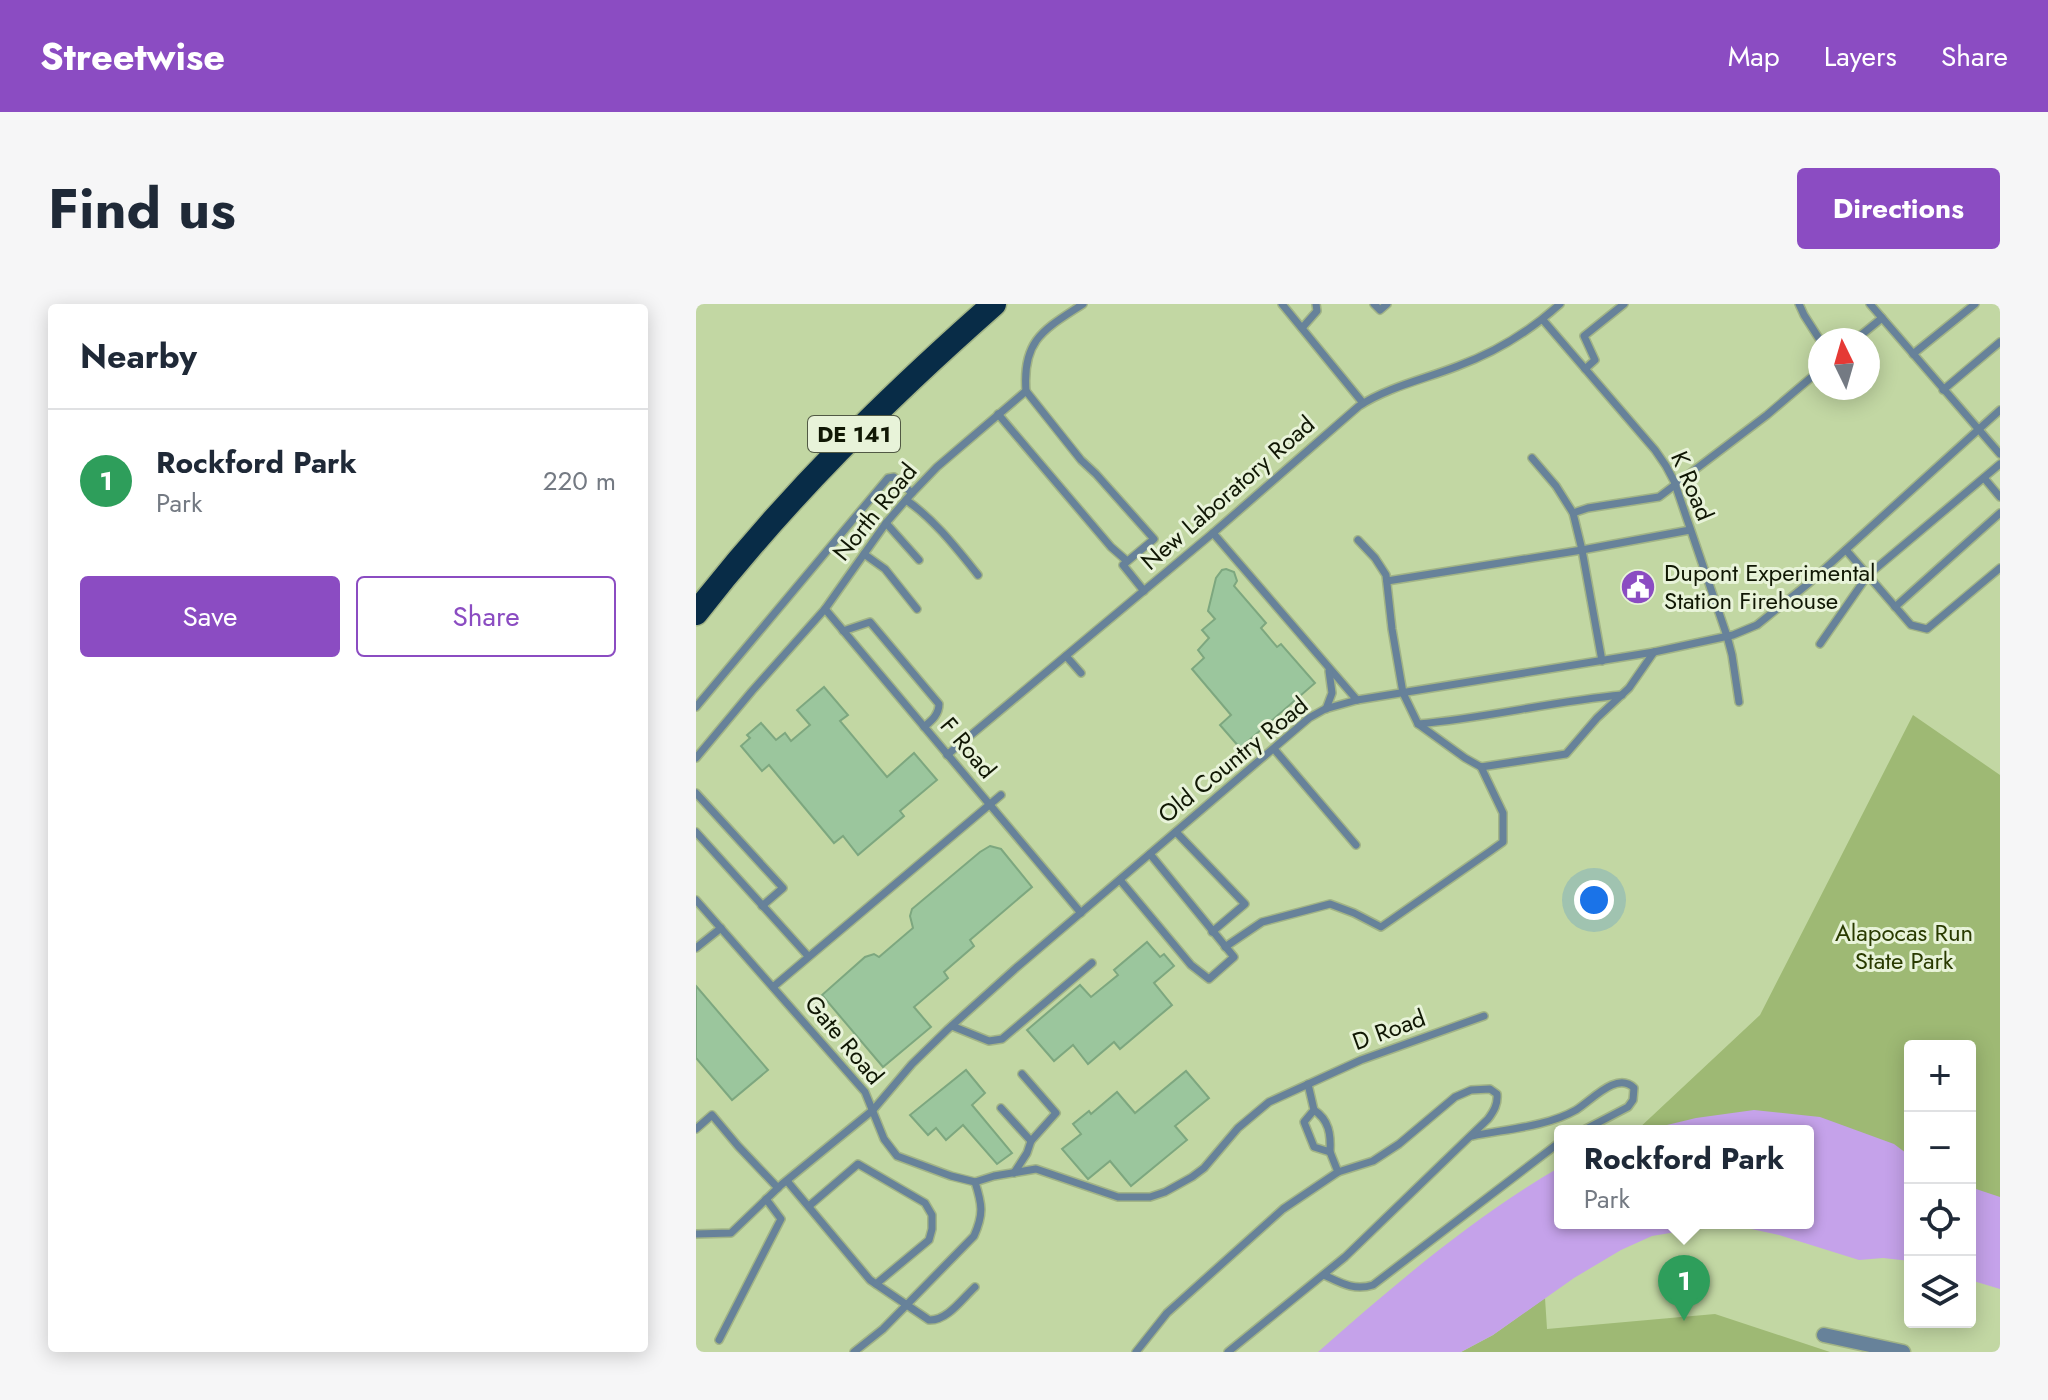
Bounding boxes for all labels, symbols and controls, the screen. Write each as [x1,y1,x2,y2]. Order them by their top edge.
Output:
text: Streetwise [40,29,225,84]
text: Map [1728,36,1780,77]
text: Layers [1824,36,1897,77]
text: Share [1941,36,2008,77]
text: Find us [48,168,236,249]
button: Directions [1797,168,2000,249]
north arrow [1808,328,1880,400]
text: Nearby [80,332,197,381]
street label: New Laboratory Road [1133,407,1322,578]
road number: DE 141 [808,416,900,452]
text: Rockford Park [156,441,357,484]
street label: K Road [1662,446,1723,526]
street label: North Road [824,455,925,568]
text: 1 [99,462,113,500]
text: 220 m [543,462,616,500]
text: Park [156,484,202,522]
place label: Dupont Experimental Station Firehouse [1664,555,1876,618]
public building icon: Dupont Experimental Station Firehouse [1619,568,1657,606]
button: Save [80,576,340,657]
button: Share [356,576,616,657]
street label: Old Country Road [1150,688,1315,831]
street label: F Road [932,709,1005,786]
your location [1574,880,1614,920]
park label: Alapocas Run State Park [1835,915,1973,978]
street label: Gate Road [797,987,892,1092]
street label: D Road [1347,1000,1430,1059]
map controls [1904,1040,1976,1328]
button: + [1904,1040,1976,1112]
button: − [1904,1112,1976,1184]
popup [1554,1125,1814,1229]
text: Rockford Park [1584,1137,1784,1180]
text: Park [1584,1180,1630,1218]
button: locate [1904,1184,1976,1256]
pin: 1 [1658,1255,1710,1321]
button: layers [1904,1256,1976,1328]

